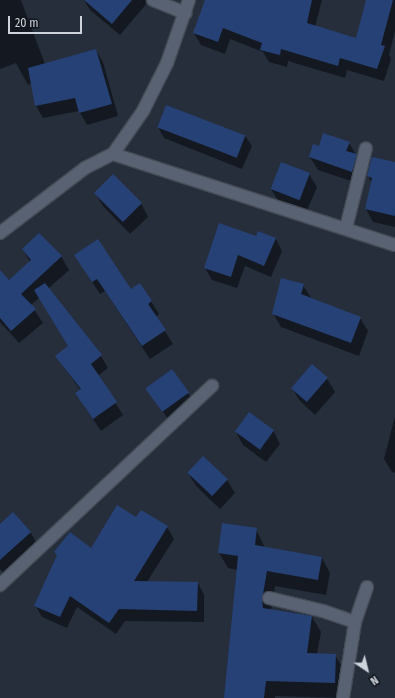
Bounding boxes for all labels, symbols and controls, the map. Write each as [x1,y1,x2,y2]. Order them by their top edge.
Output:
scale bar [10,8,84,34]
text: 20 m [15,16,39,30]
north arrow [347,650,387,690]
text: N [368,673,381,687]

